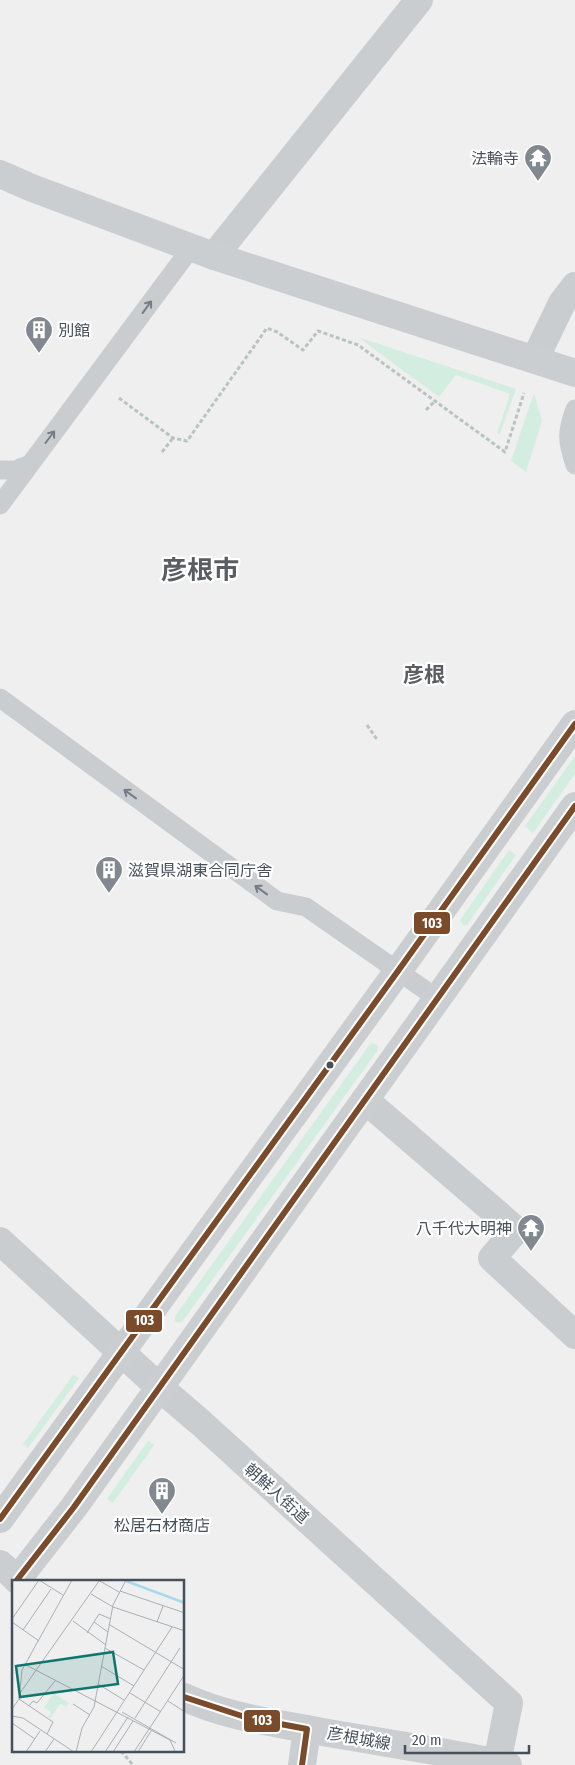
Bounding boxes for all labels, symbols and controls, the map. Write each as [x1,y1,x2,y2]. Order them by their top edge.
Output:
temple icon: 法輪寺 [523,143,553,182]
place label: 法輪寺 [471,149,519,168]
one-way arrow [141,301,152,314]
building icon: 別館 [24,315,54,354]
place label: 別館 [58,321,90,340]
one-way arrow [44,431,55,444]
district label: 彦根市 [161,555,239,586]
district label: 彦根 [403,662,445,688]
one-way arrow [124,788,137,799]
building icon: 滋賀県湖東合同庁舎 [94,855,124,894]
place label: 滋賀県湖東合同庁舎 [128,861,272,880]
one-way arrow [255,884,268,895]
line badge: 103 [413,911,451,935]
text: 103 [422,915,442,932]
unlabelled marker [325,1060,335,1070]
temple icon: 八千代大明神 [516,1213,546,1252]
place label: 八千代大明神 [416,1219,512,1238]
line badge: 103 [125,1309,163,1333]
text: 103 [134,1312,154,1329]
street label: 朝鮮人街道 [241,1460,313,1527]
building icon: 松居石材商店 [147,1476,177,1515]
place label: 松居石材商店 [114,1516,210,1535]
inset map [12,1580,185,1752]
line badge: 103 [243,1709,281,1733]
text: 103 [252,1712,272,1729]
scale bar [405,1722,529,1754]
street label: 彦根城線 [326,1724,392,1753]
text: 20 m [412,1731,442,1749]

